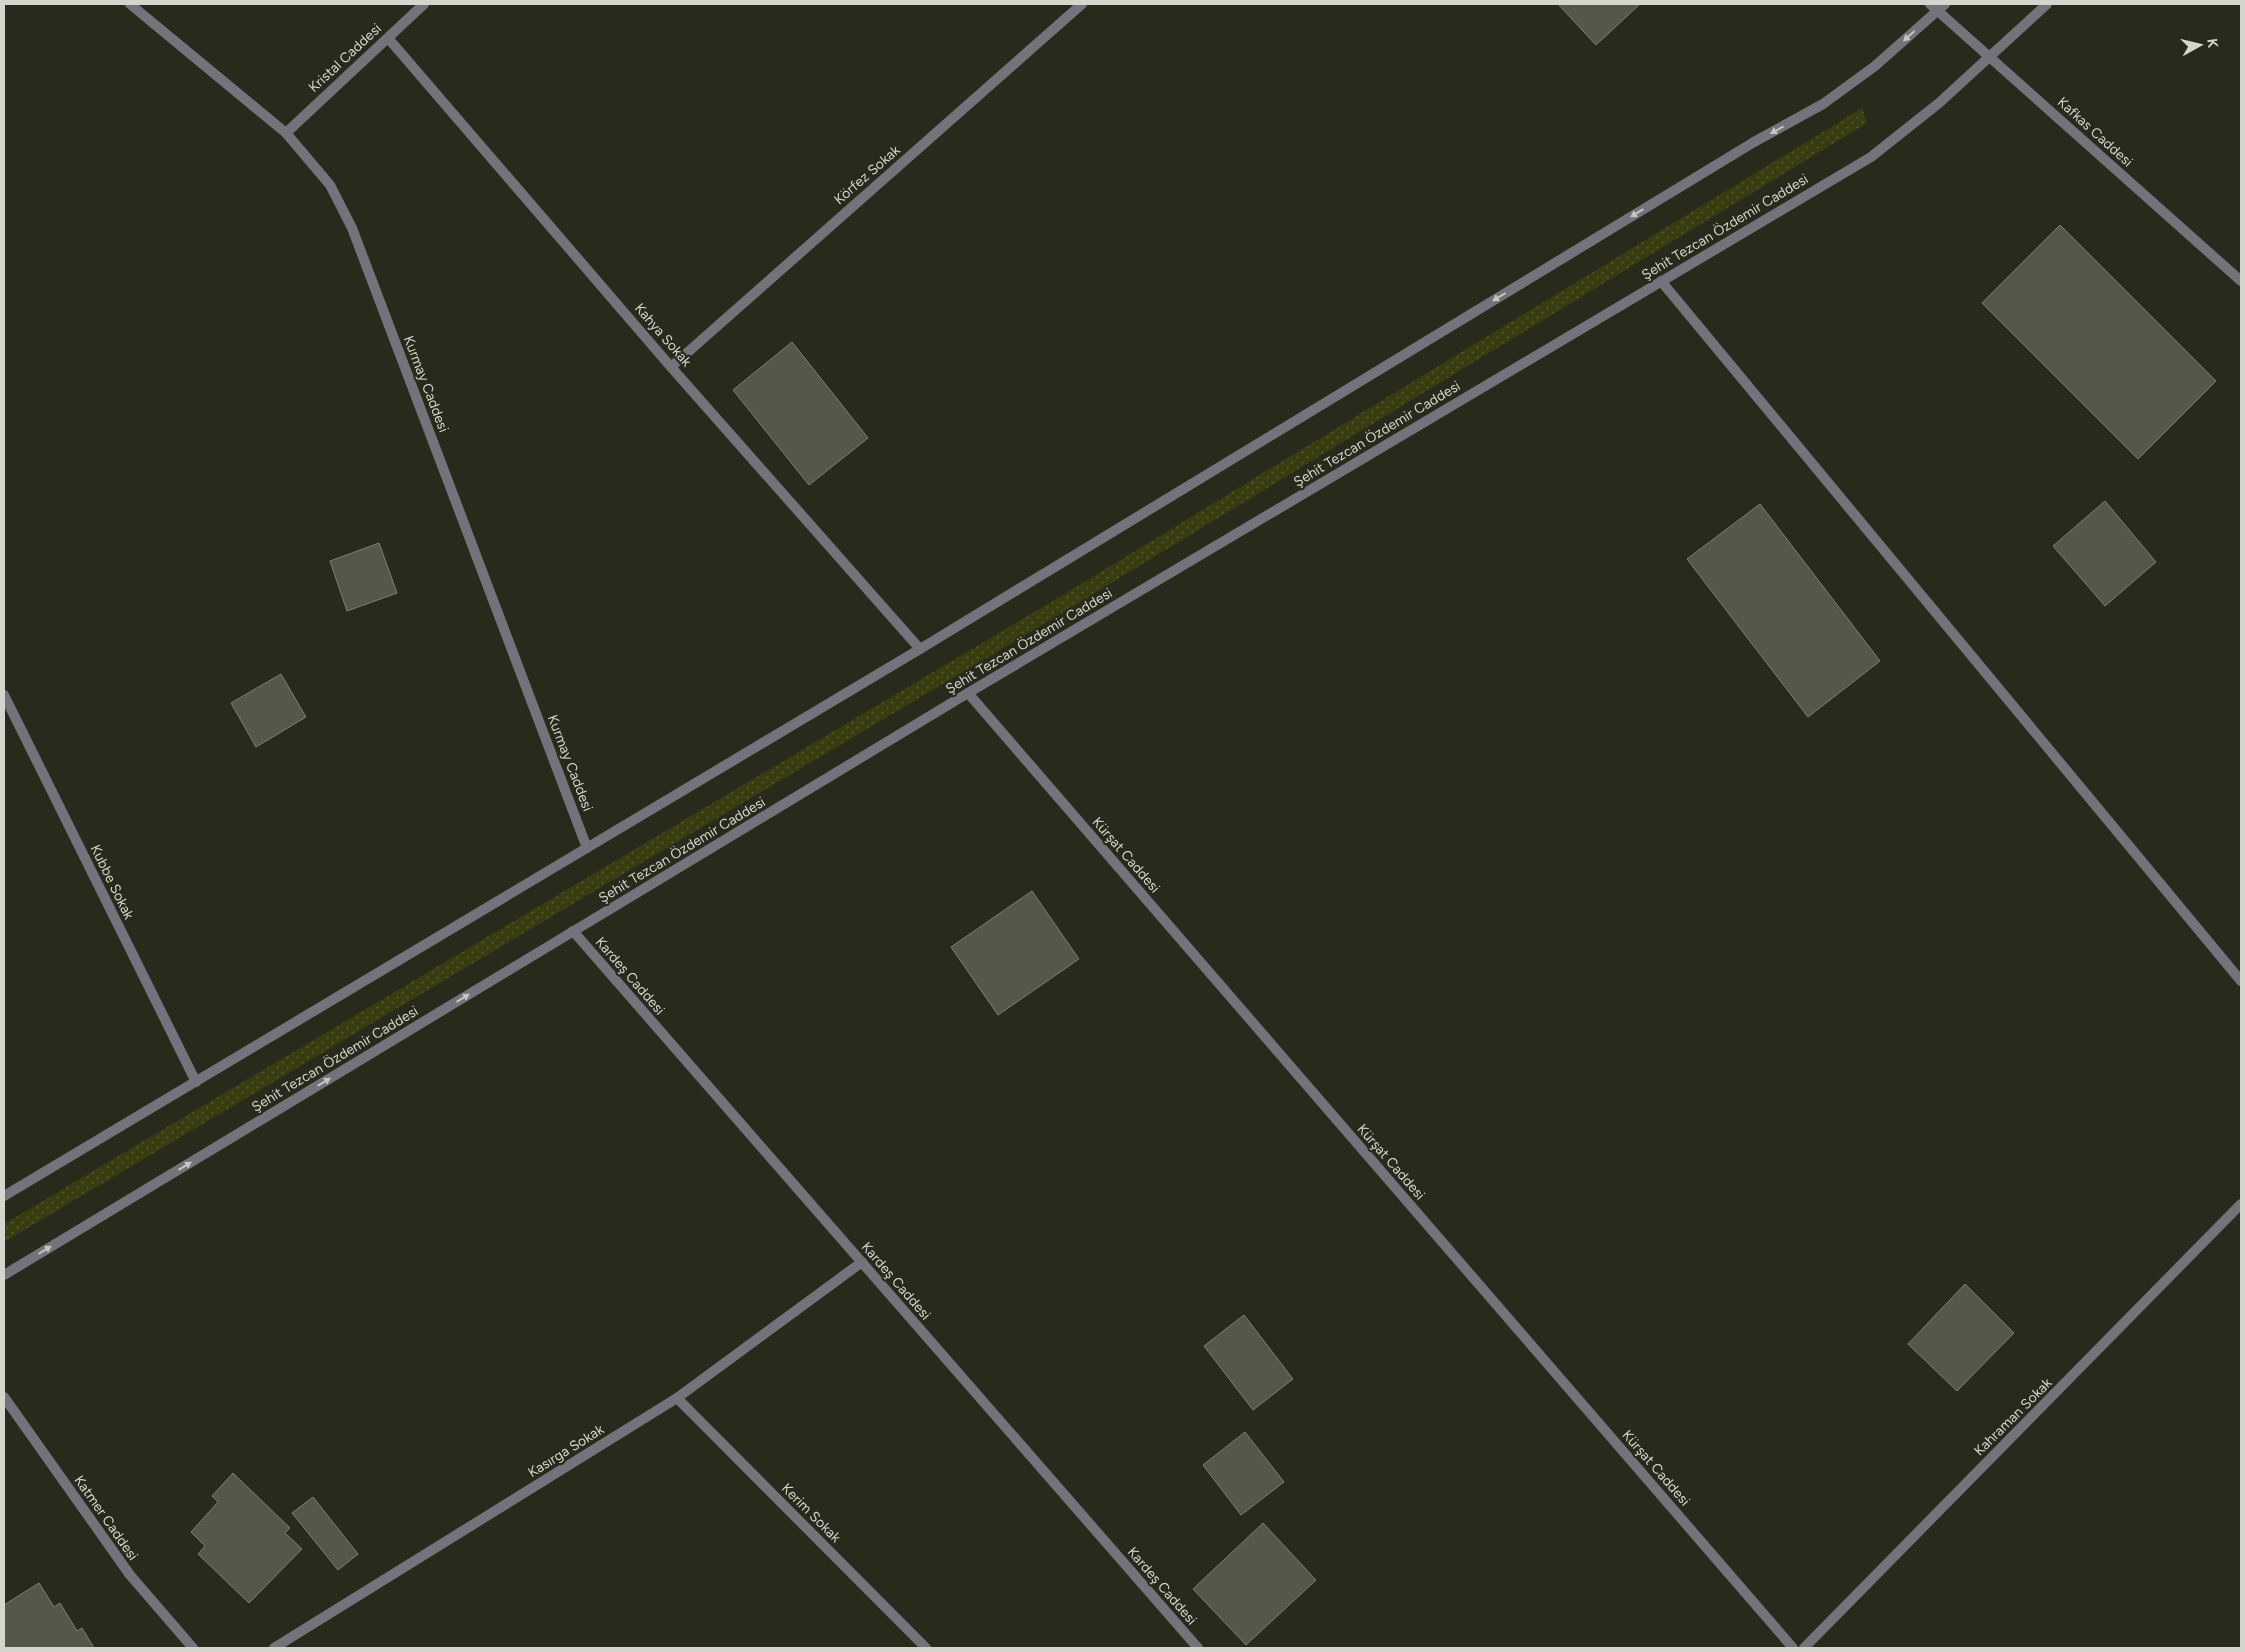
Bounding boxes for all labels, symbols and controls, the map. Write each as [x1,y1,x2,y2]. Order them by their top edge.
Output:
street label: Kristal Caddesi [305,20,385,96]
north arrow [2175,20,2225,70]
one-way arrow [1904,30,1916,42]
text: K [2203,37,2222,50]
street label: Kafkas Caddesi [2054,94,2136,170]
one-way arrow [1770,125,1783,134]
street label: Körfez Sokak [831,142,904,208]
street label: Şehit Tezcan Özdemir Caddesi [1639,170,1811,284]
one-way arrow [1631,209,1644,218]
one-way arrow [1492,293,1505,302]
street label: Kahya Sokak [631,300,695,370]
street label: Kurmay Caddesi [400,333,452,435]
street label: Şehit Tezcan Özdemir Caddesi [1291,377,1463,491]
street label: Şehit Tezcan Özdemir Caddesi [943,584,1115,698]
street label: Kurmay Caddesi [544,712,596,814]
street label: Şehit Tezcan Özdemir Caddesi [596,793,768,907]
street label: Kürşat Caddesi [1089,814,1163,896]
street label: Kubbe Sokak [87,842,138,922]
street label: Kardeş Caddesi [592,934,668,1018]
one-way arrow [456,994,469,1003]
street label: Şehit Tezcan Özdemir Caddesi [249,1002,421,1116]
one-way arrow [317,1078,330,1087]
street label: Kürşat Caddesi [1354,1121,1428,1203]
one-way arrow [178,1162,191,1171]
street label: Kardeş Caddesi [858,1239,934,1323]
one-way arrow [39,1245,52,1255]
street label: Kahraman Sokak [1971,1374,2056,1459]
street label: Kasırga Sokak [525,1421,607,1481]
street label: Kürşat Caddesi [1619,1427,1693,1509]
street label: Katmer Caddesi [70,1472,142,1564]
street label: Kerim Sokak [778,1480,844,1546]
street label: Kardeş Caddesi [1124,1544,1200,1628]

